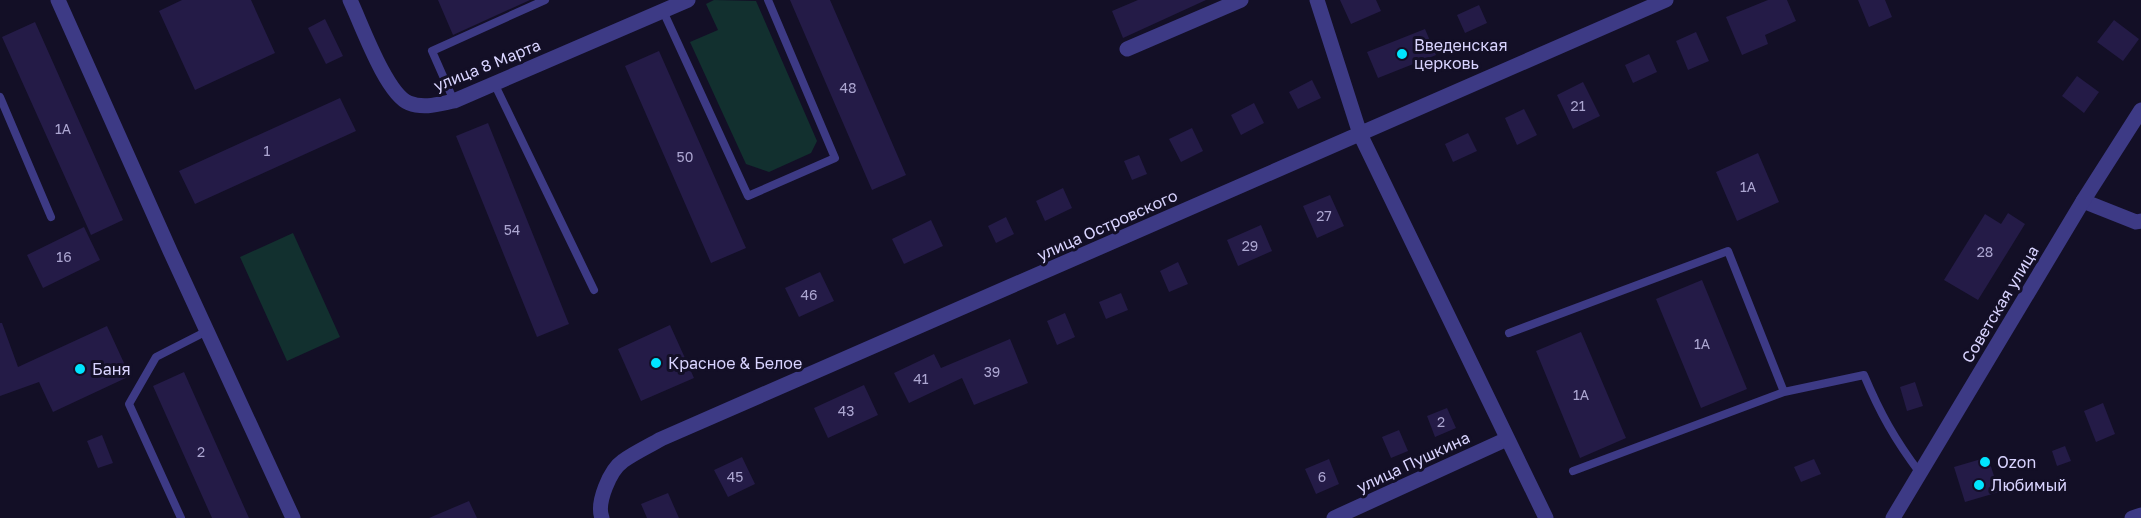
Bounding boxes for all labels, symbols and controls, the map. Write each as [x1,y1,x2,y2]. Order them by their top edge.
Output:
street label: улица 8 Марта [431,34,543,96]
place label: Введенская церковь [1414,35,1508,73]
marker: Введенская церковь [1395,47,1409,61]
house number: 48 [839,79,857,96]
house number: 21 [1571,97,1586,114]
house number: 1А [55,120,72,137]
house number: 1 [264,142,271,159]
house number: 50 [677,148,693,165]
house number: 1А [1740,178,1757,195]
street label: улица Островского [1034,185,1180,265]
house number: 27 [1316,207,1332,224]
house number: 54 [504,221,520,238]
house number: 29 [1242,237,1258,254]
street label: Советская улица [1957,242,2043,366]
house number: 28 [1977,243,1993,260]
house number: 16 [56,248,72,265]
house number: 46 [800,286,818,303]
house number: 1А [1694,335,1711,352]
place label: Красное & Белое [668,353,802,373]
marker: Красное & Белое [649,356,663,370]
place label: Баня [92,359,131,379]
marker: Баня [73,362,87,376]
house number: 39 [984,363,1000,380]
house number: 41 [913,370,929,387]
house number: 1А [1573,386,1590,403]
house number: 43 [838,402,854,419]
house number: 2 [1437,413,1445,430]
street label: улица Пушкина [1353,427,1473,497]
house number: 2 [197,443,205,460]
place label: Ozon [1997,452,2036,472]
marker: Ozon [1978,455,1992,469]
house number: 45 [727,468,743,485]
house number: 6 [1318,468,1326,485]
place label: Любимый [1991,475,2067,495]
marker: Любимый [1972,478,1986,492]

